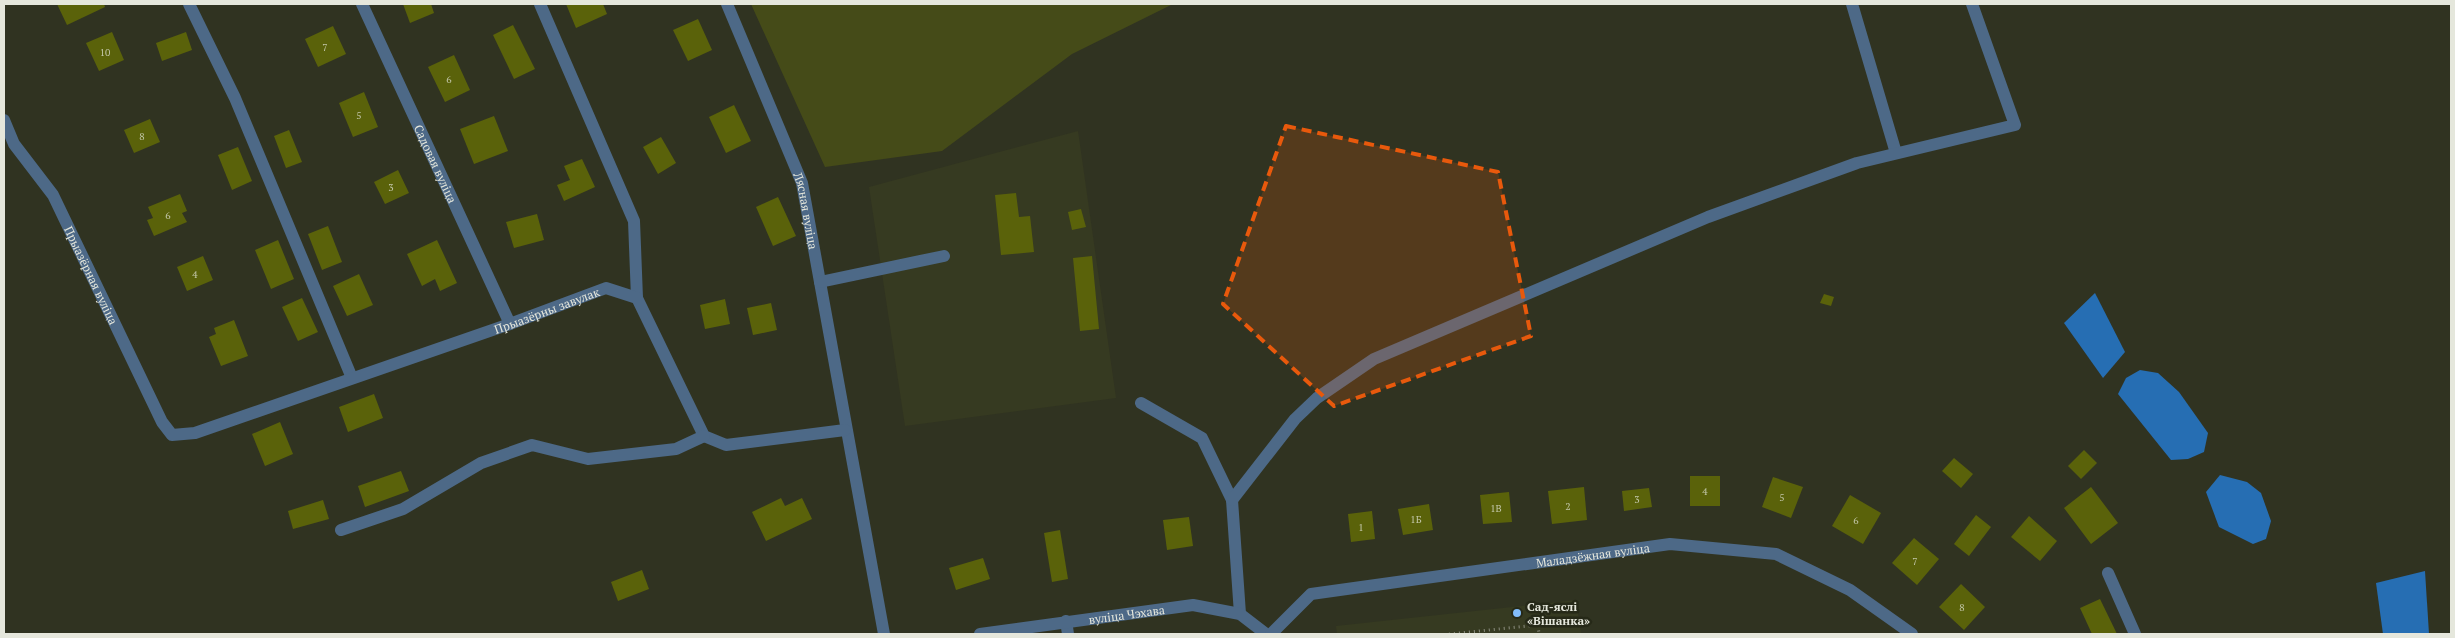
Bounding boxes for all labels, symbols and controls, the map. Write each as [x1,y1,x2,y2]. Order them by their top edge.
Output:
house number: 7 [322,41,328,54]
house number: 10 [100,46,110,59]
house number: 6 [446,73,452,86]
house number: 5 [356,109,362,122]
street label: Садовая вуліца [411,122,460,205]
house number: 8 [139,130,145,143]
street label: Лясная вуліца [790,169,821,250]
house number: 3 [388,181,394,194]
house number: 6 [165,209,171,222]
street label: Прыазёрная вуліца [61,223,121,327]
house number: 4 [192,268,198,281]
street label: Прыазёрны завулак [492,284,602,336]
house number: 4 [1702,485,1708,498]
house number: 5 [1779,491,1785,504]
house number: 3 [1634,493,1640,506]
house number: 2 [1565,500,1571,513]
house number: 1В [1490,502,1502,515]
house number: 1Б [1410,513,1422,526]
house number: 6 [1853,514,1859,527]
house number: 1 [1358,521,1364,534]
street label: Маладзёжная вуліца [1535,539,1651,570]
house number: 7 [1912,555,1918,568]
place label: Сад-яслі «Вішанка» [1527,599,1590,628]
street label: вуліца Чэхава [1088,601,1166,627]
house number: 8 [1959,601,1965,614]
marker: Сад-яслі «Вішанка» [1511,607,1523,619]

